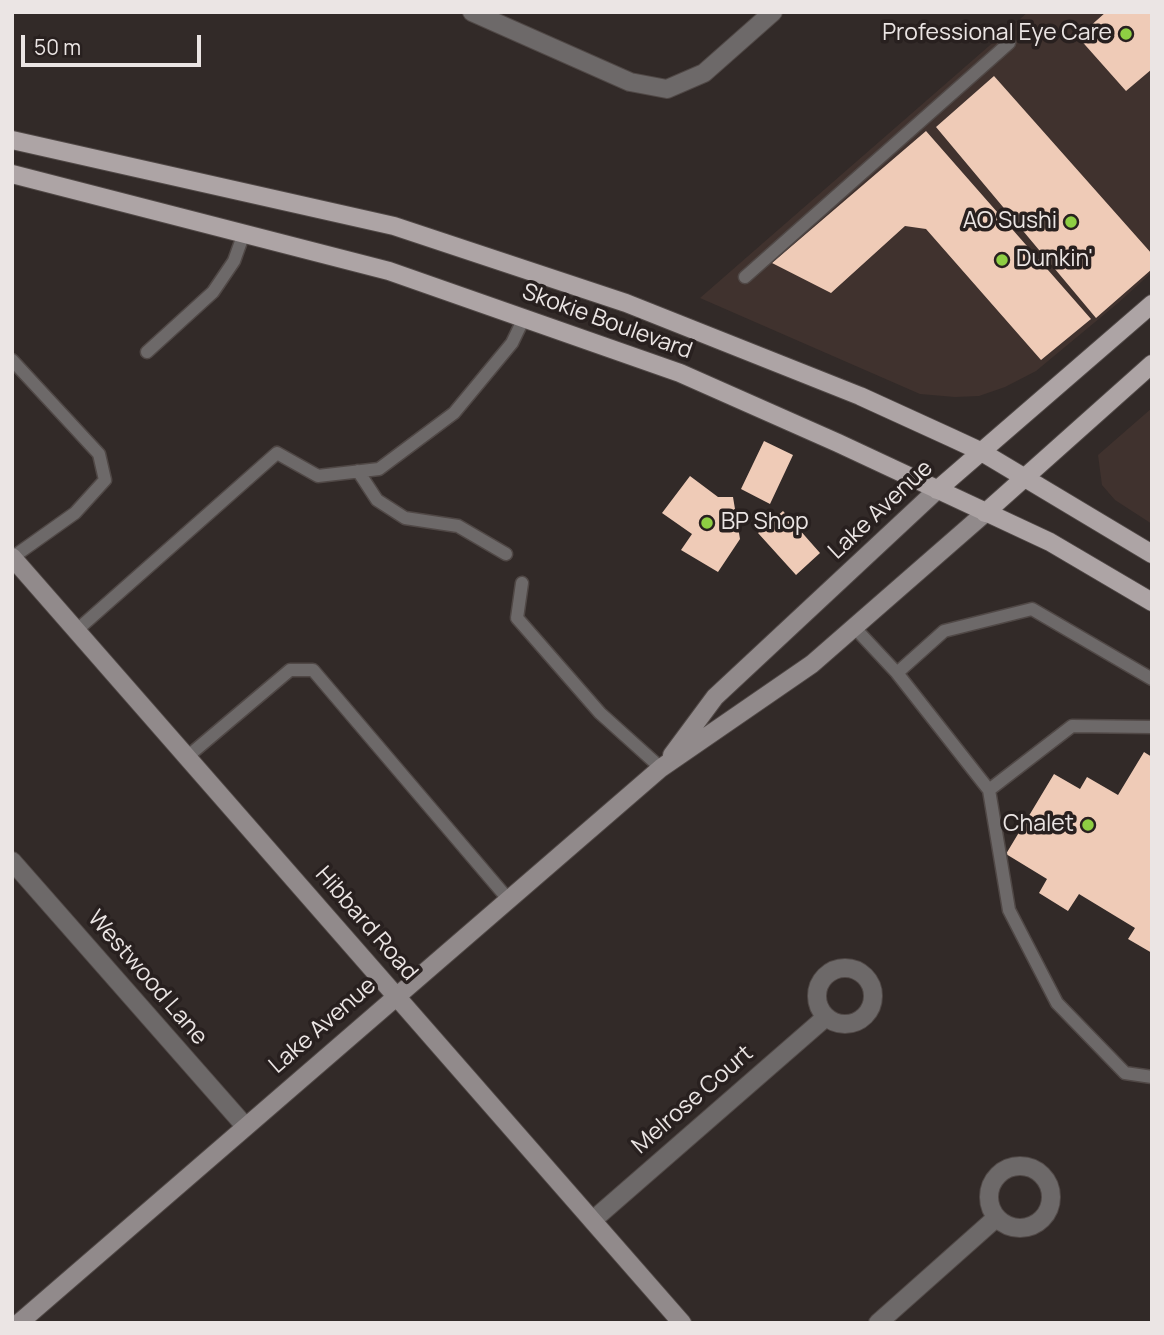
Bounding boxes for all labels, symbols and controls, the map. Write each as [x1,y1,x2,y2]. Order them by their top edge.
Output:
place label: Professional Eye Care [882,20,1112,48]
scale bar [24,21,205,65]
marker: Professional Eye Care [1118,26,1134,42]
text: 50 m [34,33,81,61]
place label: AO Sushi [963,208,1057,236]
marker: AO Sushi [1063,214,1079,230]
place label: Dunkin' [1016,246,1093,274]
marker: Dunkin' [994,252,1010,268]
street label: Skokie Boulevard [518,278,696,366]
street label: Lake Avenue [823,455,939,565]
place label: BP Shop [721,509,809,537]
marker: BP Shop [699,515,715,531]
place label: Chalet [1003,811,1074,839]
marker: Chalet [1080,817,1096,833]
street label: Hibbard Road [309,861,423,987]
street label: Westwood Lane [81,905,213,1051]
street label: Lake Avenue [264,972,382,1080]
street label: Melrose Court [627,1040,759,1160]

